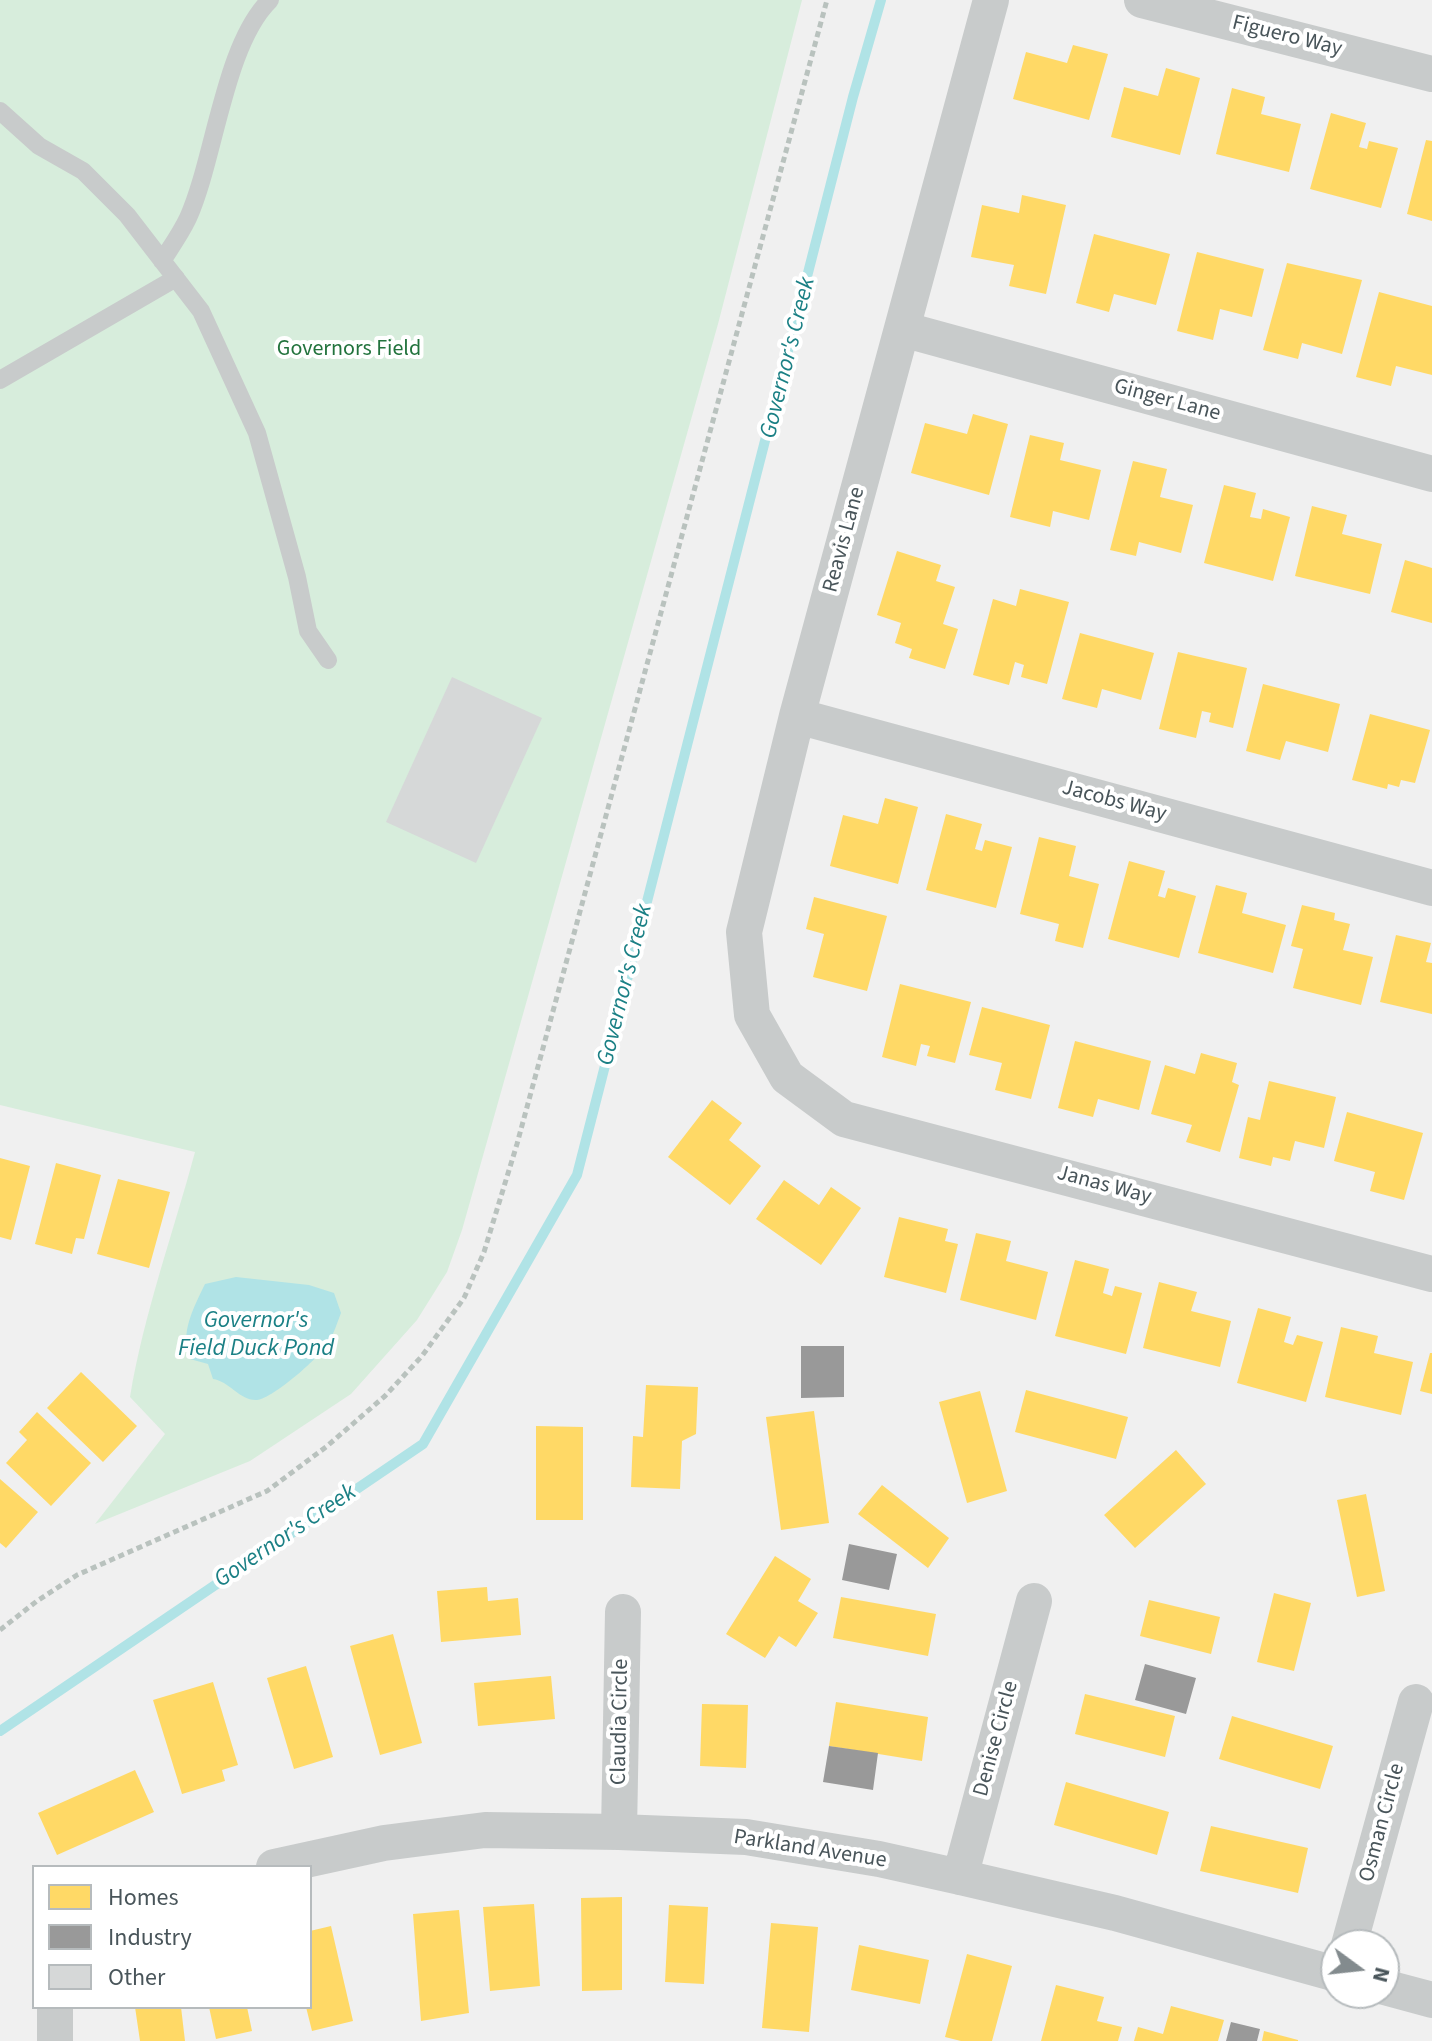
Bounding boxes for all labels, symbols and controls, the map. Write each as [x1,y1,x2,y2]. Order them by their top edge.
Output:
street label: Figuero Way [1229,11,1345,63]
water label: Governor's Creek [755,274,823,442]
park label: Governors Field [277,337,421,363]
street label: Ginger Lane [1111,374,1223,428]
street label: Reavis Lane [818,484,872,596]
street label: Jacobs Way [1059,775,1169,829]
water label: Governor's Creek [592,901,660,1069]
street label: Janas Way [1054,1161,1154,1211]
water label: Governor's Field Duck Pond [178,1308,334,1364]
water label: Governor's Creek [209,1479,363,1595]
street label: Claudia Circle [607,1659,635,1785]
street label: Denise Circle [969,1678,1025,1800]
street label: Osman Circle [1355,1761,1411,1885]
street label: Parkland Avenue [732,1825,888,1875]
legend [32,1865,312,2009]
text: Homes [108,1880,179,1915]
text: Industry [108,1920,192,1955]
north arrow [1320,1929,1400,2009]
text: Other [108,1960,165,1995]
text: N [1364,1963,1399,1986]

